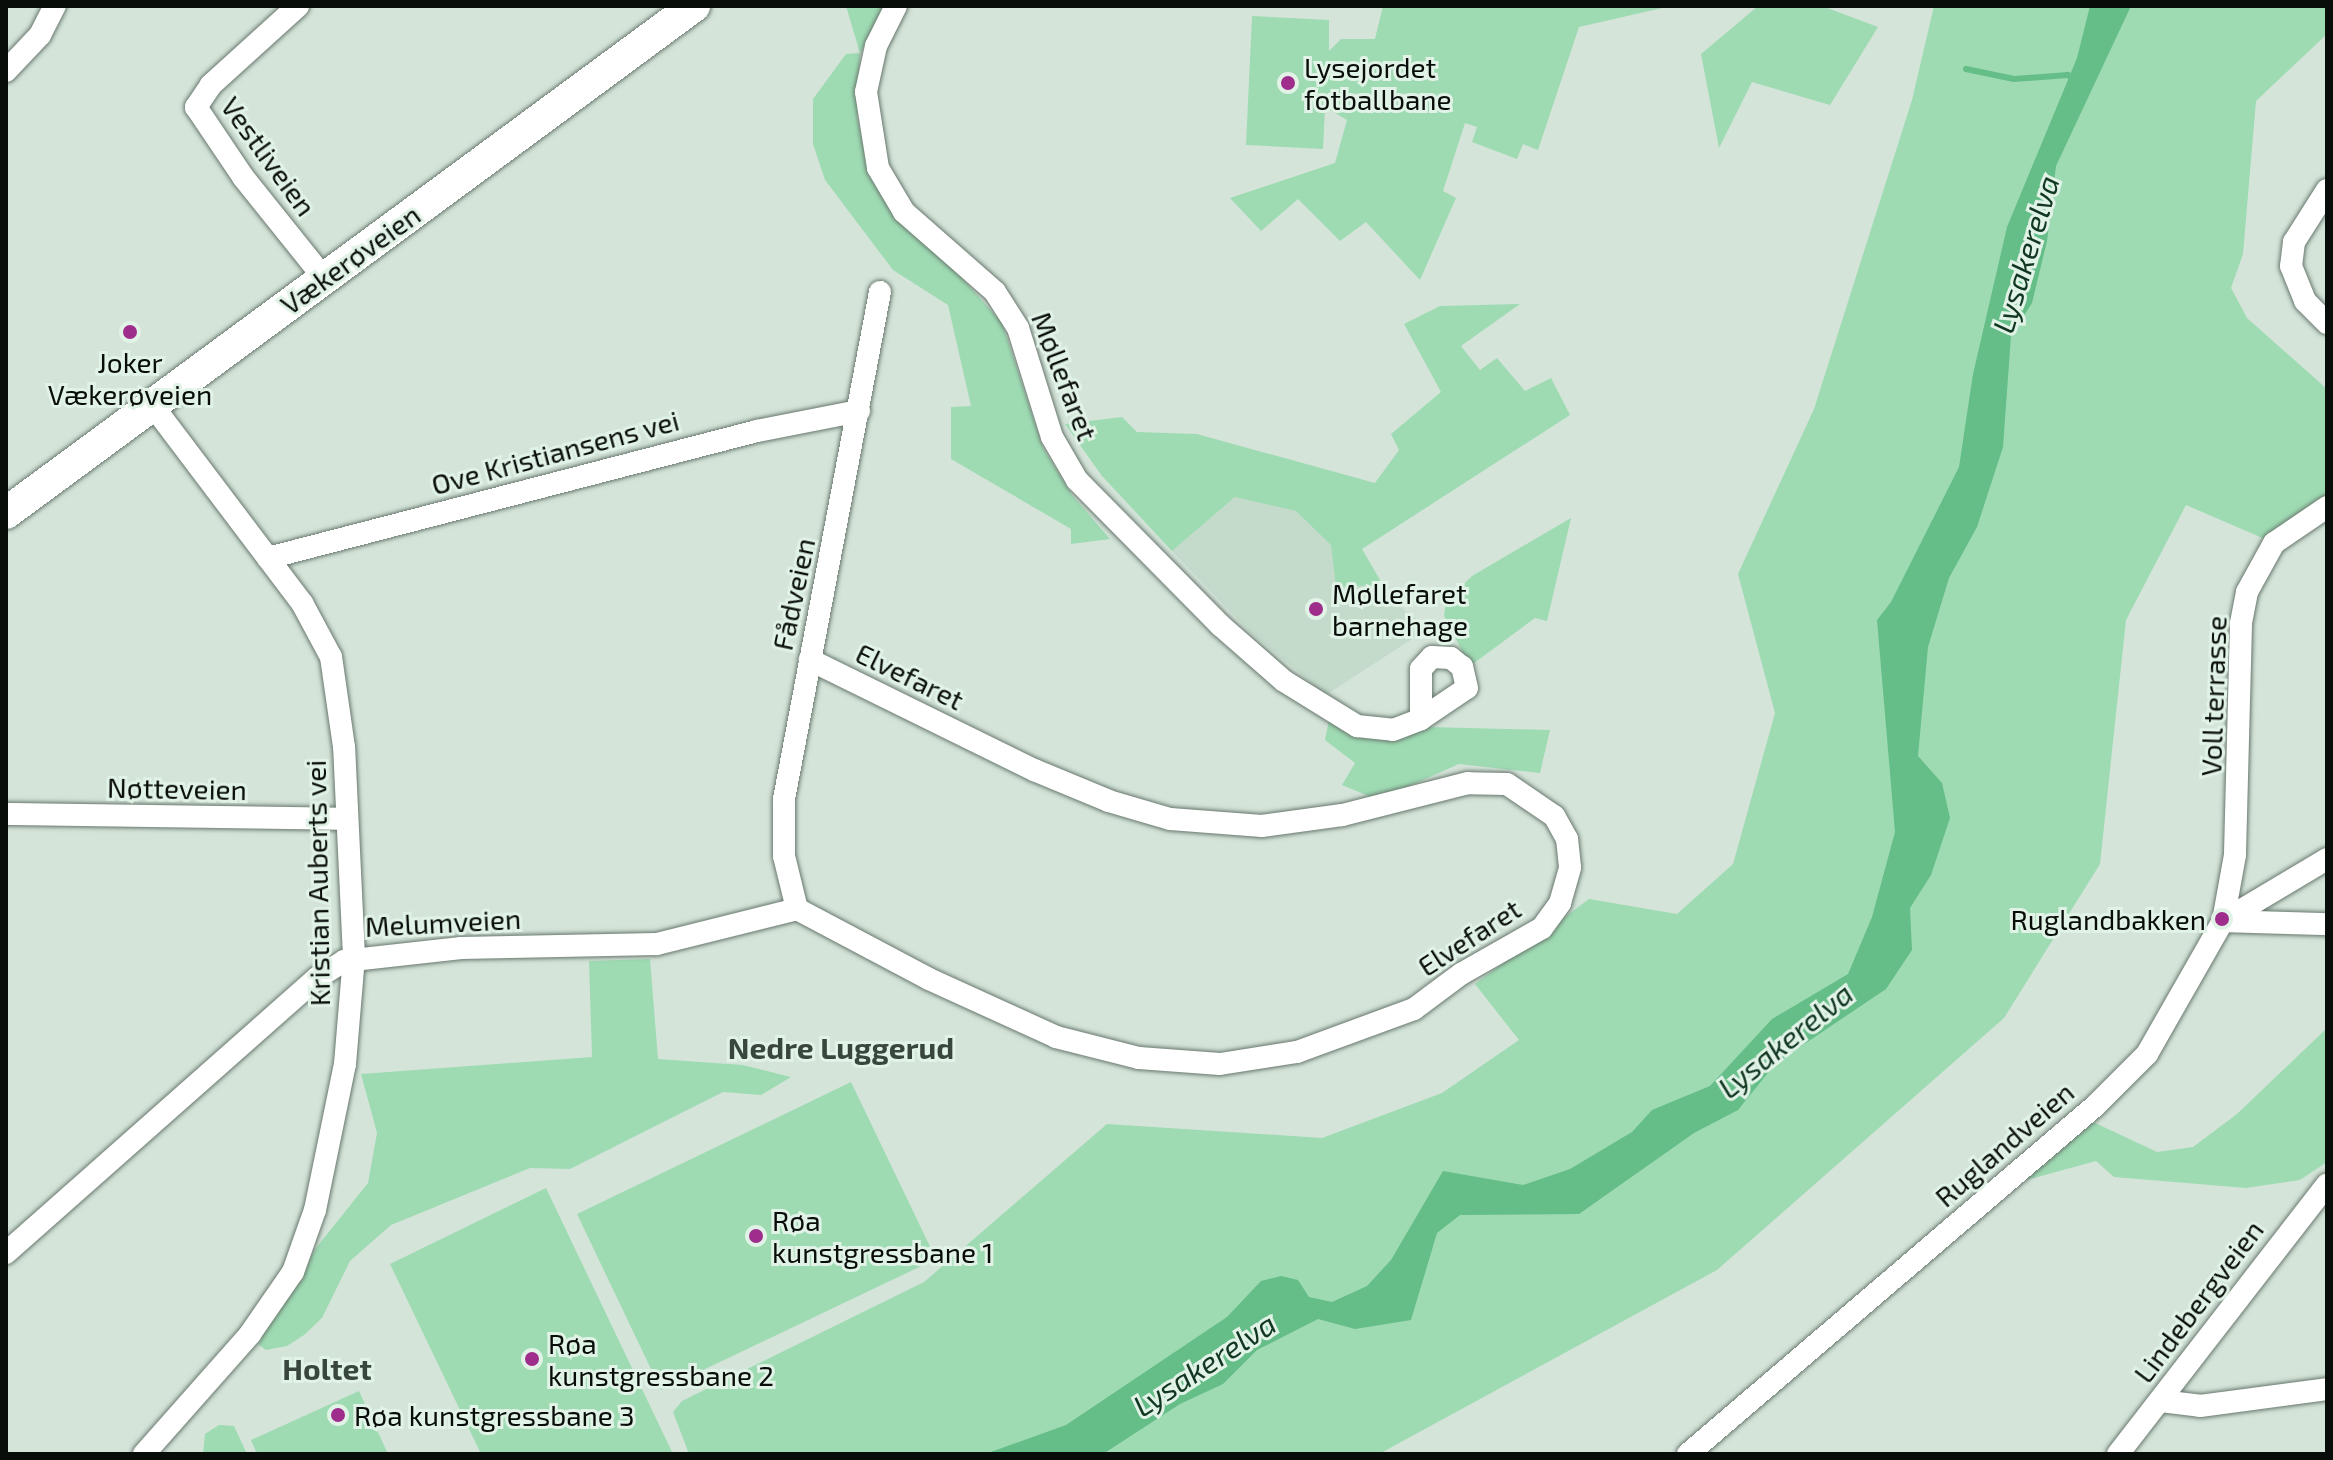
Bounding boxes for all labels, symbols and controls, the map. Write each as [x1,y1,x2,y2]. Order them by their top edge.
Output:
place label: Lysejordet fotballbane [1304,50,1452,116]
marker: Lysejordet fotballbane [1279,74,1297,92]
street label: Vestliveien [215,90,323,222]
water label: Lysakerelva [1984,171,2066,337]
street label: Vækerøveien [274,197,426,321]
street label: Møllefaret [1025,307,1105,445]
marker: Joker Vækerøveien [121,323,139,341]
place label: Joker Vækerøveien [48,345,212,411]
street label: Ove Kristiansens vei [427,403,683,501]
street label: Fådveien [765,535,821,653]
place label: Møllefaret barnehage [1332,576,1468,642]
marker: Møllefaret barnehage [1307,600,1325,618]
street label: Voll terrasse [2193,615,2233,777]
street label: Elvefaret [851,636,969,716]
street label: Kristian Auberts vei [298,759,336,1007]
street label: Nøtteveien [107,770,247,806]
street label: Elvefaret [1411,891,1527,983]
street label: Melumveien [364,901,522,943]
place label: Ruglandbakken [2010,902,2206,936]
marker: Ruglandbakken [2213,910,2231,928]
water label: Lysakerelva [1710,975,1860,1105]
district label: Nedre Luggerud [728,1029,954,1065]
street label: Ruglandveien [1928,1075,2080,1213]
place label: Røa kunstgressbane 1 [772,1203,993,1269]
street label: Lindebergveien [2126,1213,2270,1389]
marker: Røa kunstgressbane 1 [747,1227,765,1245]
water label: Lysakerelva [1126,1305,1282,1423]
place label: Røa kunstgressbane 2 [548,1326,774,1392]
district label: Holtet [282,1350,372,1386]
marker: Røa kunstgressbane 2 [523,1350,541,1368]
place label: Røa kunstgressbane 3 [354,1398,635,1432]
marker: Røa kunstgressbane 3 [329,1406,347,1424]

